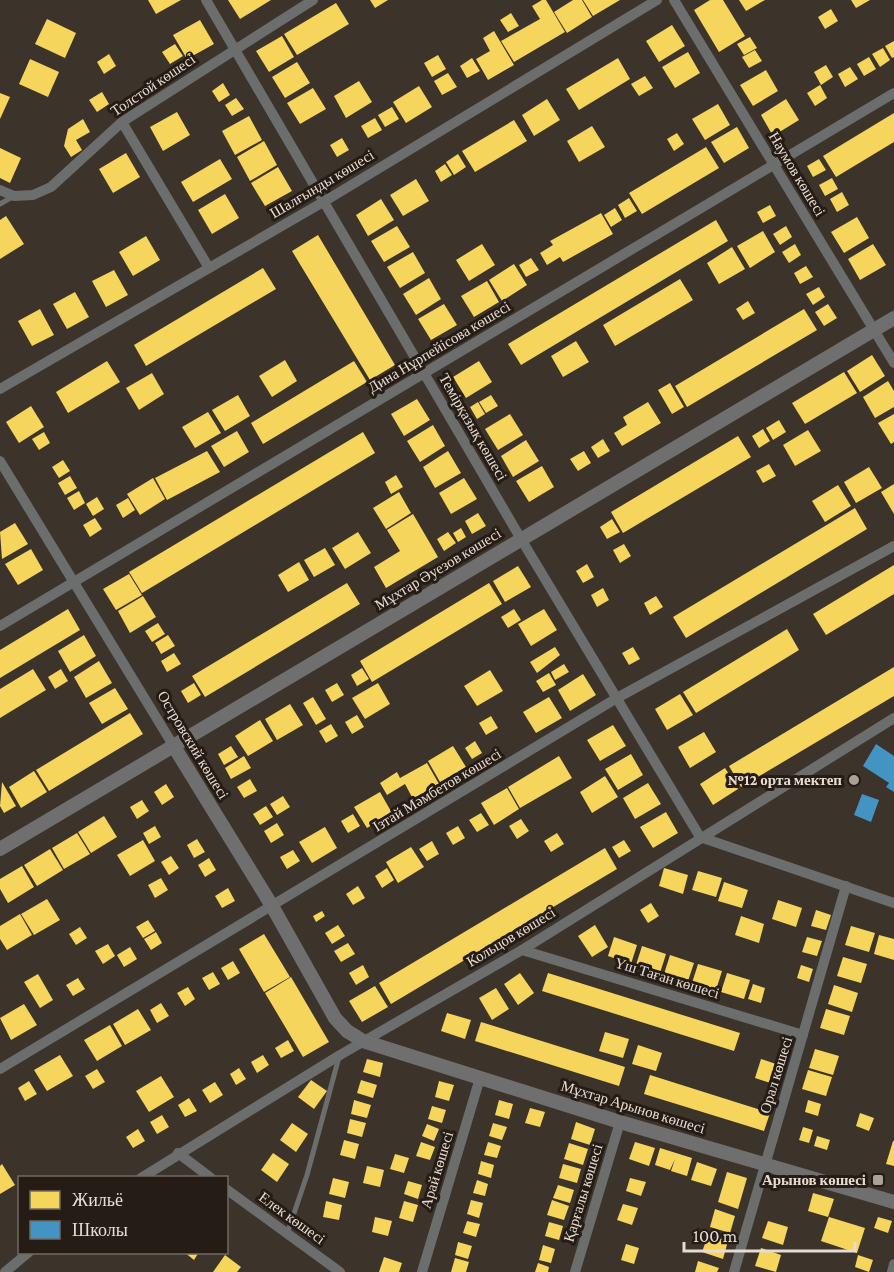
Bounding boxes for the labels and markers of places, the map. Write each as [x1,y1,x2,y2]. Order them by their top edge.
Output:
place label: №12 орта мектеп [728,772,842,788]
marker: №12 орта мектеп [847,773,861,787]
place label: Арынов көшесі [762,1172,866,1188]
marker: Арынов көшесі [871,1173,885,1187]

